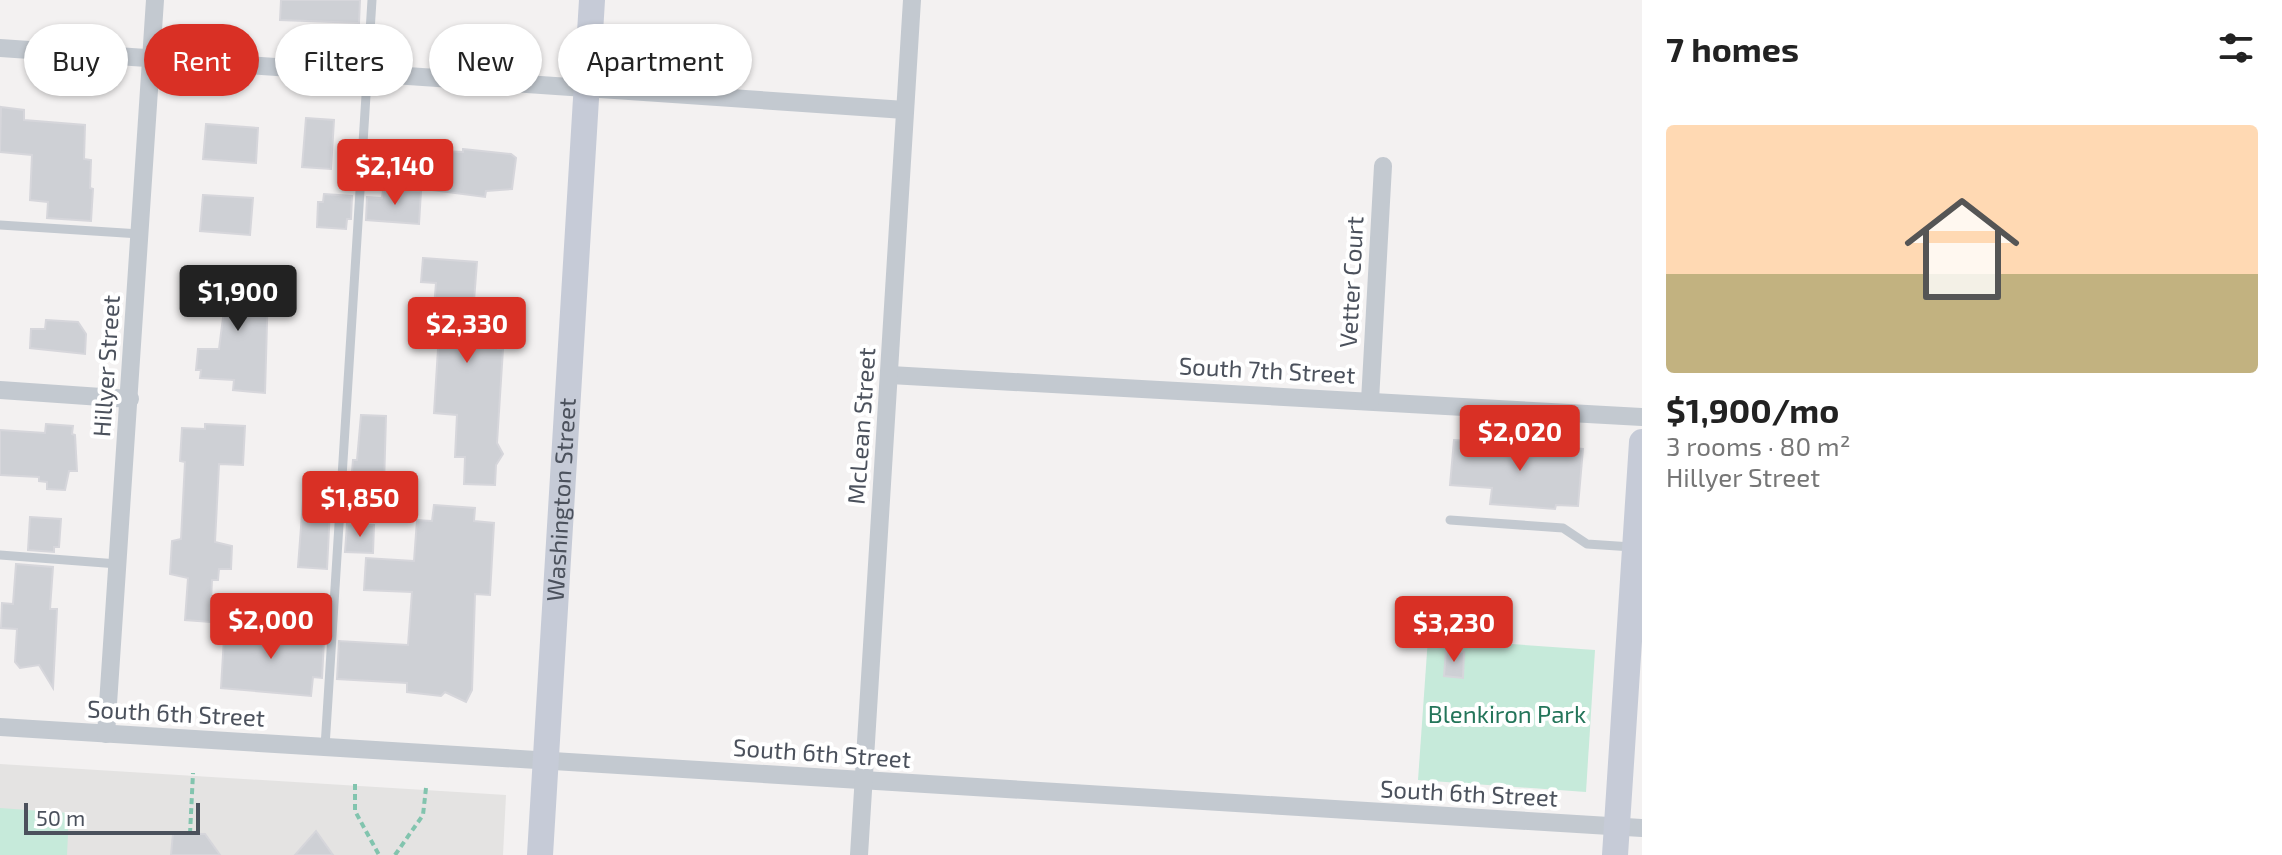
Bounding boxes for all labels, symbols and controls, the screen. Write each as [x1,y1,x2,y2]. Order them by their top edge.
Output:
chip: Buy [24,24,128,96]
chip: Rent [144,24,259,96]
chip: Filters [275,24,413,96]
chip: New [429,24,542,96]
chip: Apartment [558,24,752,96]
icon: filters [2214,26,2258,70]
text: 7 homes [1666,28,1799,69]
pin: $2,140 [330,139,460,207]
text: $2,140 [355,149,435,180]
icon: home [1890,177,2034,321]
street label: Vetter Court [1333,215,1368,349]
pin: $1,900 [173,265,303,333]
text: $1,900 [198,275,278,306]
street label: Hillyer Street [86,294,125,438]
pin: $2,330 [402,297,532,365]
text: $2,330 [426,307,508,338]
street label: McLean Street [841,347,880,505]
street label: South 7th Street [1178,350,1356,389]
text: $1,900/mo [1666,389,1839,430]
street label: Washington Street [539,397,581,602]
pin: $2,020 [1455,405,1585,473]
text: $2,020 [1478,415,1562,446]
text: 3 rooms · 80 m² [1666,430,1850,461]
text: Hillyer Street [1666,461,1820,492]
pin: $1,850 [295,471,425,539]
text: $1,850 [320,481,400,512]
pin: $2,000 [206,593,336,661]
pin: $3,230 [1389,596,1519,664]
text: $2,000 [228,603,314,634]
text: $3,230 [1413,606,1495,637]
street label: South 6th Street [86,693,266,732]
park label: Blenkiron Park [1428,699,1586,728]
street label: South 6th Street [732,732,912,773]
street label: South 6th Street [1379,773,1559,812]
scale bar [24,799,200,835]
text: 50 m [36,804,85,830]

